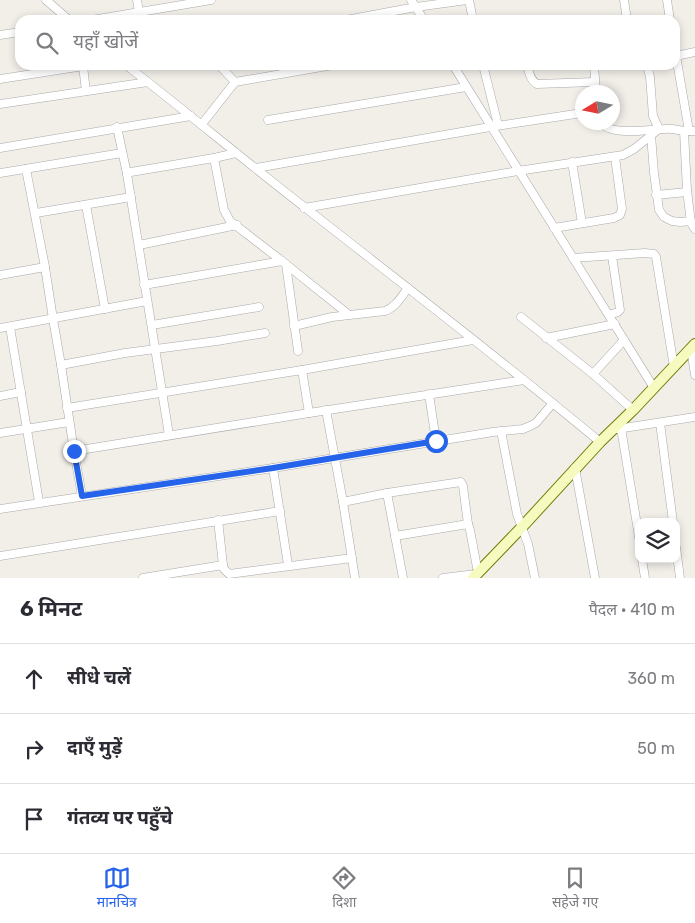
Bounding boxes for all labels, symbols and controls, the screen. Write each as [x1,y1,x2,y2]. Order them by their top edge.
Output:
search box [15,15,680,70]
icon: search [33,29,61,57]
text: यहाँ खोजें [73,30,138,53]
north arrow [575,85,620,130]
route start [425,430,448,453]
route end [63,440,86,463]
map controls [635,518,680,563]
button: layers [635,518,680,563]
text: 6 मिनट [20,596,82,621]
text: पैदल · 410 m [589,600,675,619]
icon: ahead [20,665,48,693]
text: सीधे चलें [67,666,131,689]
text: 360 m [627,669,675,688]
icon: right [20,735,48,763]
text: दाएँ मुड़ें [67,736,122,759]
text: 50 m [637,739,675,758]
icon: arrive [20,805,48,833]
text: गंतव्य पर पहुँचे [67,806,173,829]
tab: मानचित्र [97,864,137,913]
tab: दिशा [330,864,358,913]
tab: सहेजे गए [552,864,598,913]

